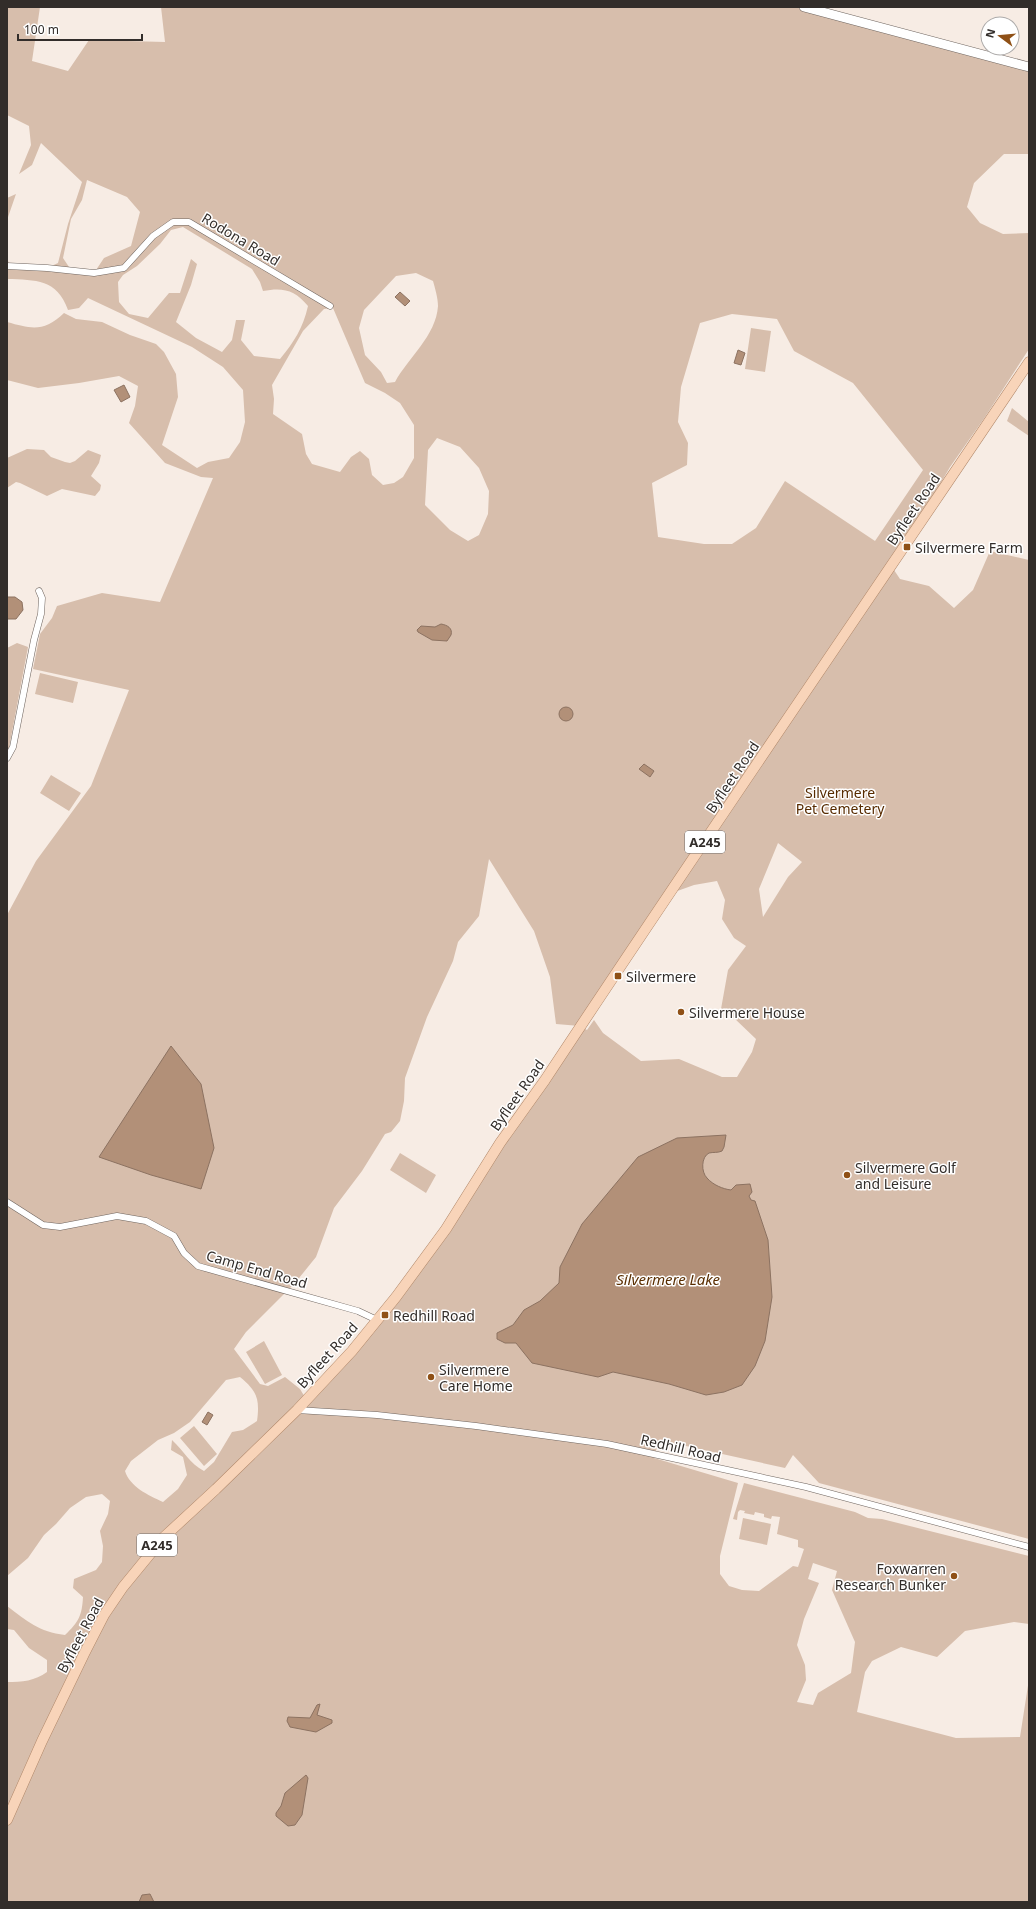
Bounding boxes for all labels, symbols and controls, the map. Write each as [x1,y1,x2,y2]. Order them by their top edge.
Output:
scale bar [18,16,142,42]
north arrow [980,16,1020,56]
text: 100 m [24,21,59,38]
text: N [981,27,998,39]
street label: Rodona Road [198,208,284,270]
street label: Byfleet Road [882,469,944,549]
place label: Silvermere Farm [915,538,1023,557]
marker: Silvermere Farm [902,542,912,552]
street label: Byfleet Road [701,737,763,817]
park label: Silvermere Pet Cemetery [796,783,885,818]
road number: A245 [685,831,725,853]
place label: Silvermere [626,967,696,986]
marker: Silvermere [613,971,623,981]
place label: Silvermere House [689,1003,805,1022]
marker: Silvermere House [676,1007,686,1017]
street label: Byfleet Road [485,1056,549,1134]
place label: Silvermere Golf and Leisure [855,1158,957,1193]
marker: Silvermere Golf and Leisure [842,1170,852,1180]
street label: Camp End Road [204,1245,310,1293]
water label: Silvermere Lake [616,1269,720,1289]
place label: Redhill Road [393,1306,475,1325]
marker: Redhill Road [380,1310,390,1320]
street label: Byfleet Road [292,1318,362,1392]
place label: Silvermere Care Home [439,1360,513,1395]
marker: Silvermere Care Home [426,1372,436,1382]
street label: Redhill Road [639,1430,723,1466]
road number: A245 [137,1534,177,1556]
place label: Foxwarren Research Bunker [835,1559,946,1594]
marker: Foxwarren Research Bunker [949,1571,959,1581]
street label: Byfleet Road [52,1594,108,1676]

